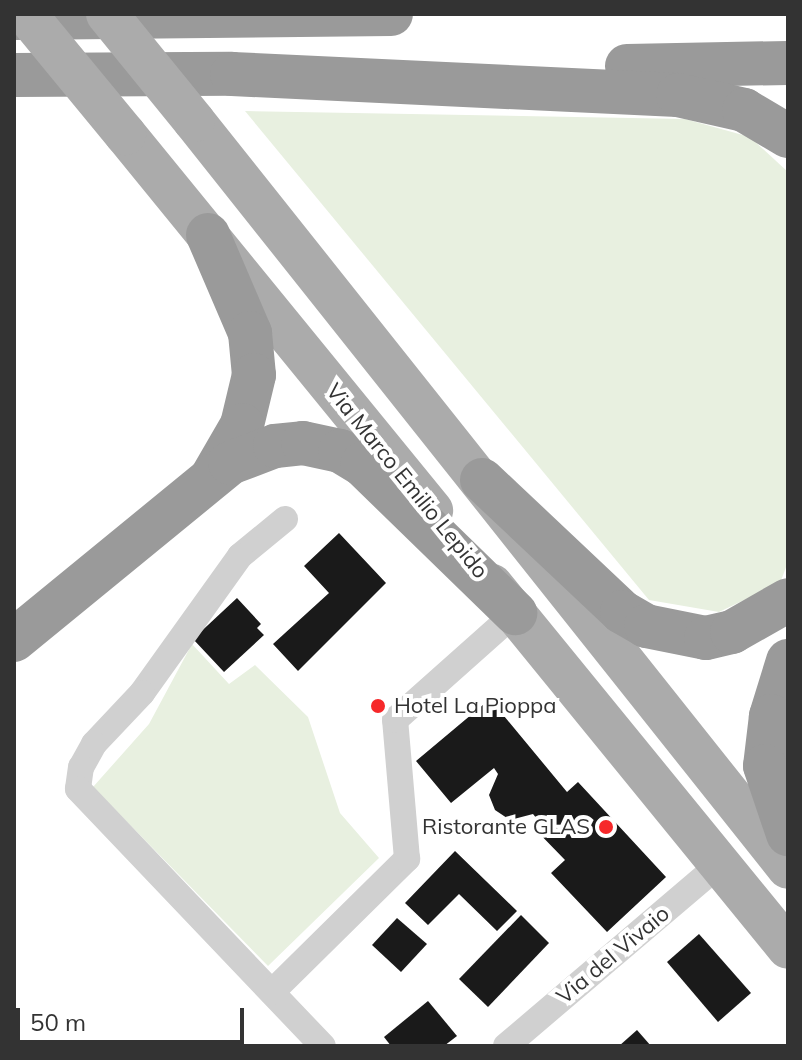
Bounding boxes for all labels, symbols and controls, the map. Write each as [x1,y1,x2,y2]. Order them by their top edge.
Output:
street label: Via Marco Emilio Lepido [320,378,494,584]
place label: Hotel La Pioppa [394,693,556,719]
marker: Hotel La Pioppa [369,697,387,715]
place label: Ristorante GLAS [422,814,590,840]
marker: Ristorante GLAS [597,818,615,836]
street label: Via del Vivaio [551,900,675,1010]
scale bar [20,992,248,1042]
text: 50 m [30,1007,86,1037]

